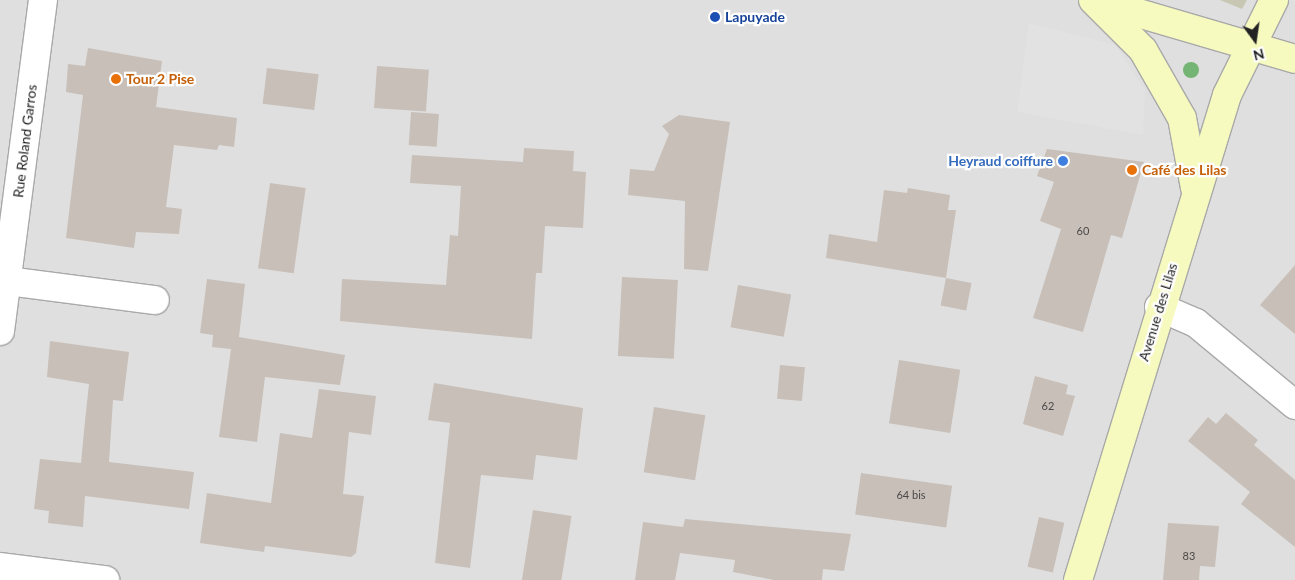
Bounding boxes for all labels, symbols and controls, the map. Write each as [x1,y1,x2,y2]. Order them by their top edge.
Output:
place label: Lapuyade [725,9,785,25]
marker: Lapuyade [709,11,721,23]
north arrow [1230,15,1280,65]
text: N [1251,45,1266,65]
place label: Tour 2 Pise [126,71,195,87]
marker: Tour 2 Pise [110,73,122,85]
street label: Rue Roland Garros [10,83,40,199]
place label: Heyraud coiffure [948,153,1053,169]
marker: Heyraud coiffure [1057,155,1069,167]
place label: Café des Lilas [1142,162,1226,178]
marker: Café des Lilas [1126,164,1138,176]
house number: 60 [1077,224,1089,238]
street label: Avenue des Lilas [1135,261,1181,363]
house number: 62 [1042,399,1054,413]
house number: 64 bis [896,488,926,502]
house number: 83 [1183,549,1195,563]

